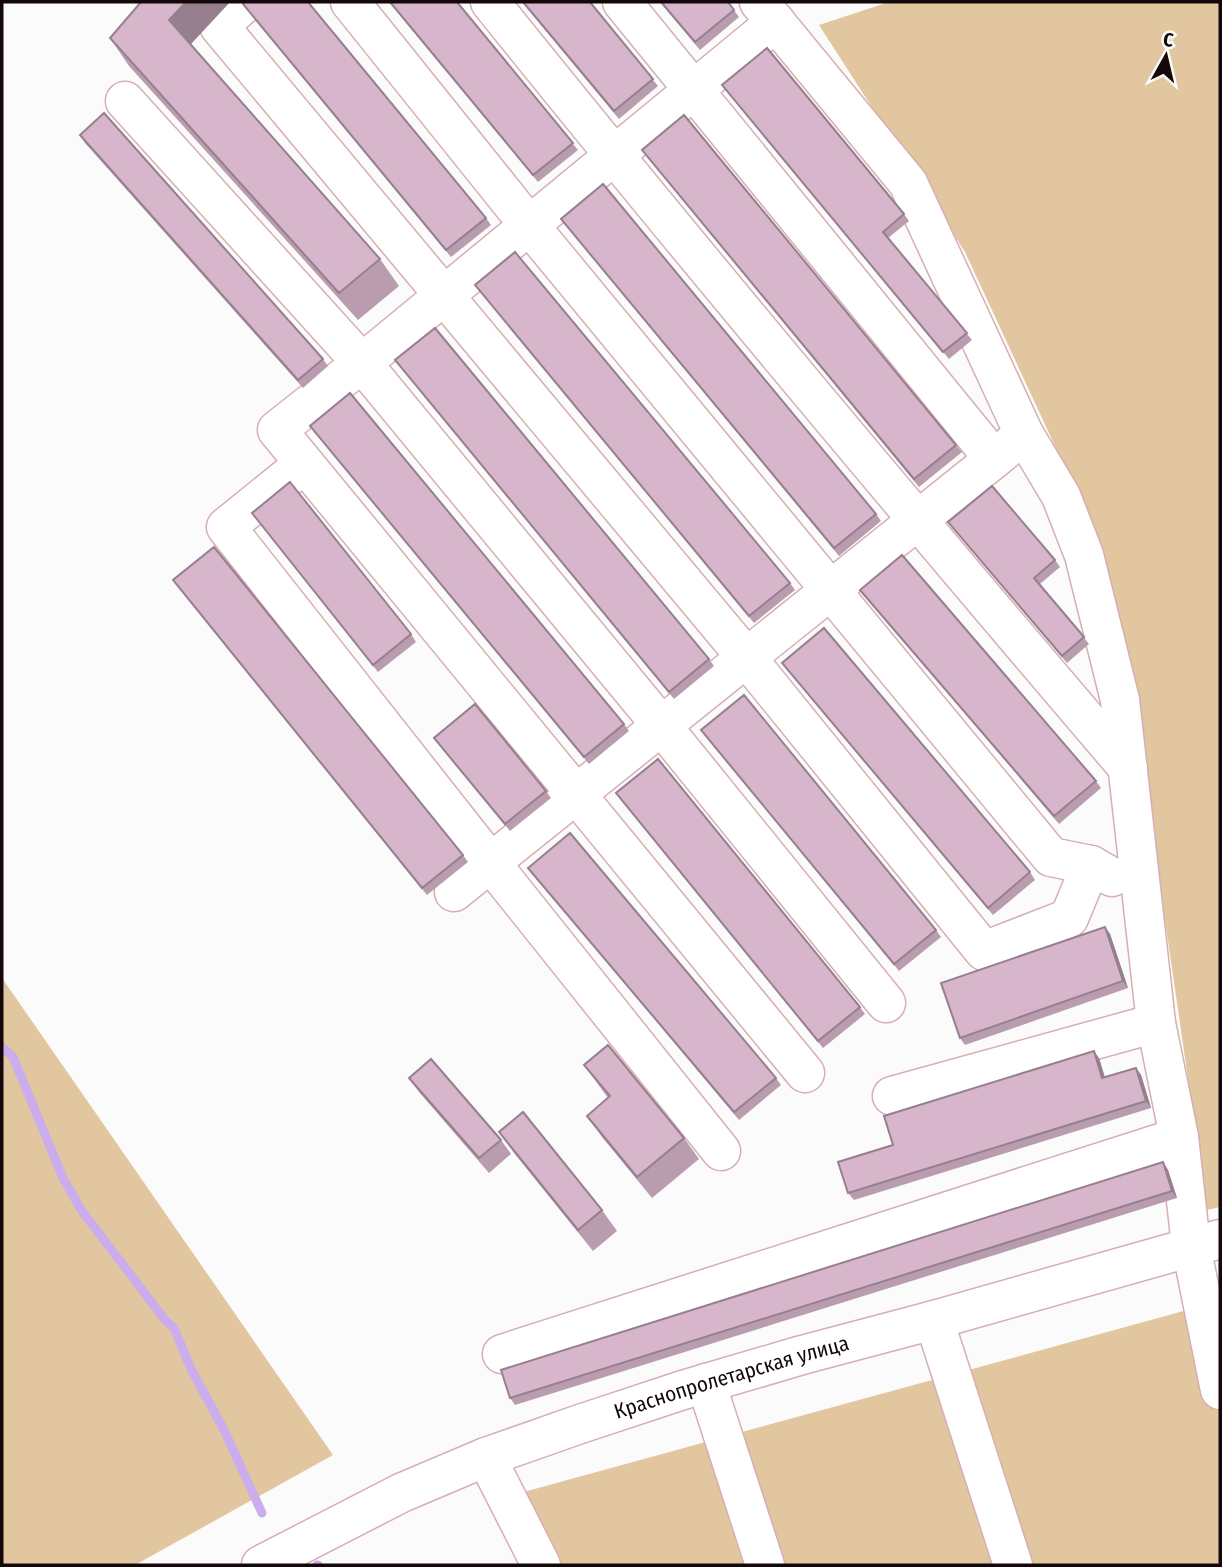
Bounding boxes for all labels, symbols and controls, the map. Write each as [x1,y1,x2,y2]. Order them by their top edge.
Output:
north arrow [1131,21,1201,91]
text: С [1162,28,1175,52]
street label: Краснопролетарская улица [611,1330,852,1425]

